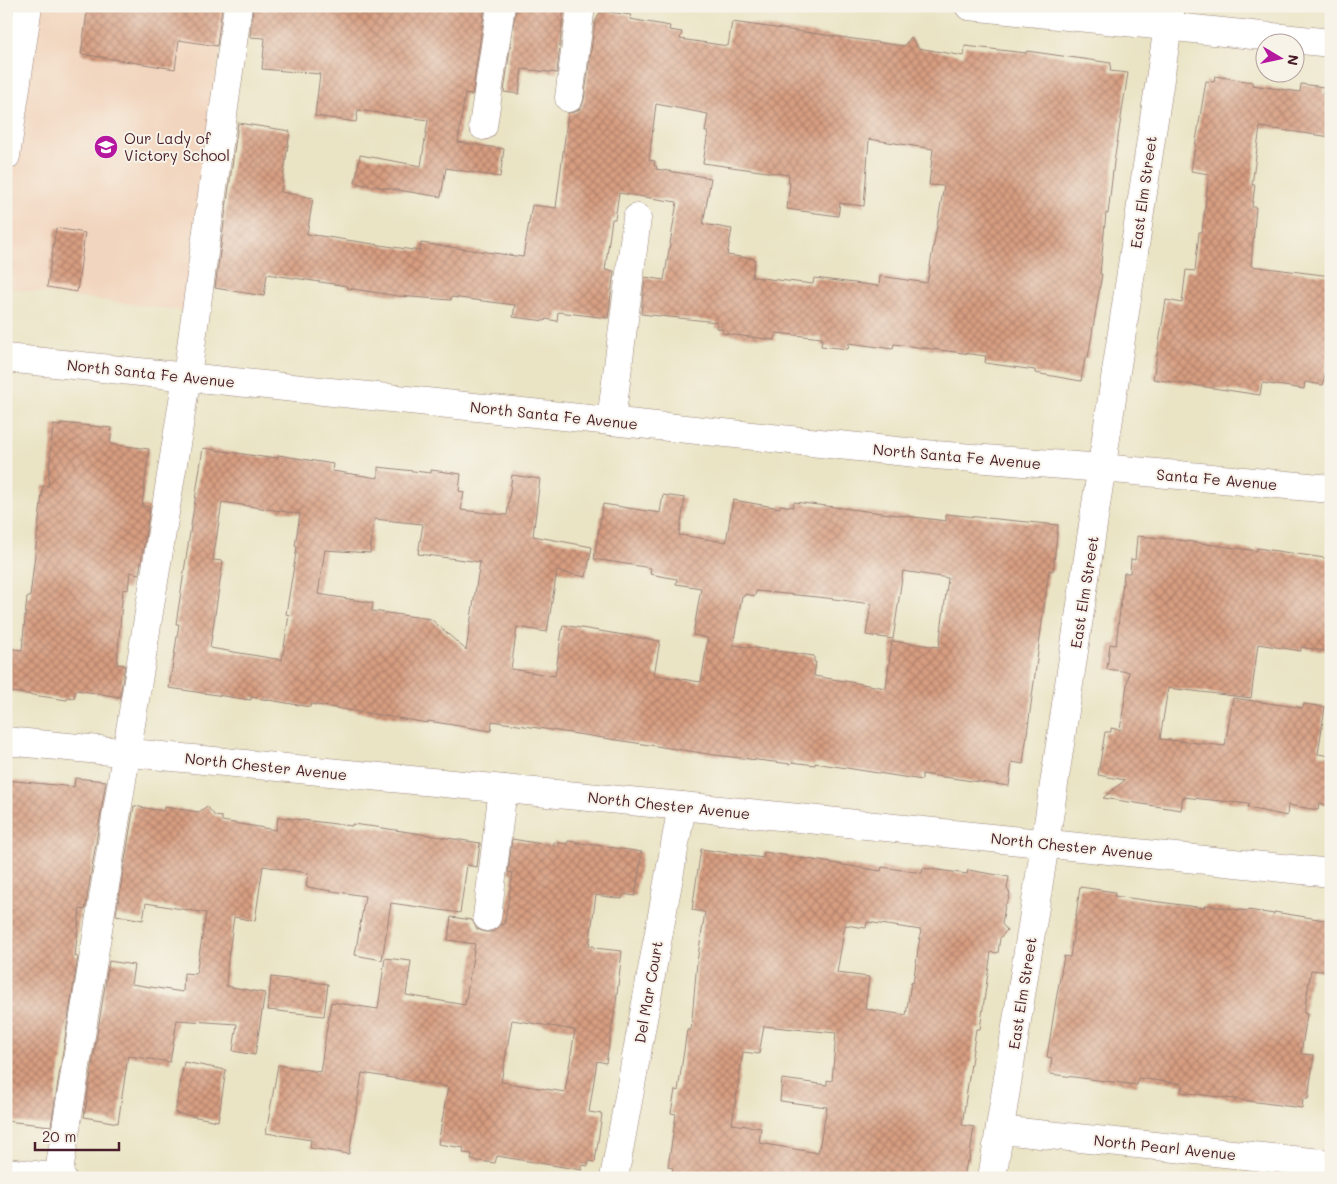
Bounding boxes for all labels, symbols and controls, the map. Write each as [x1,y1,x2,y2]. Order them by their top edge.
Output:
north arrow [1254,32,1304,82]
text: N [1283,53,1304,67]
place label: Our Lady of Victory School [124,128,230,165]
school or university icon: Our Lady of Victory School [93,134,119,160]
street label: East Elm Street [1125,134,1161,250]
street label: North Santa Fe Avenue [66,354,236,392]
street label: North Santa Fe Avenue [469,396,639,434]
street label: North Santa Fe Avenue [872,439,1042,473]
street label: Santa Fe Avenue [1156,464,1278,494]
street label: East Elm Street [1065,534,1103,650]
street label: North Chester Avenue [184,748,348,784]
street label: North Chester Avenue [587,787,751,823]
street label: North Chester Avenue [990,828,1154,864]
street label: East Elm Street [1003,935,1041,1051]
street label: Del Mar Court [629,939,667,1045]
scale bar [35,1119,119,1151]
text: 20 m [42,1126,76,1146]
street label: North Pearl Avenue [1093,1130,1237,1164]

